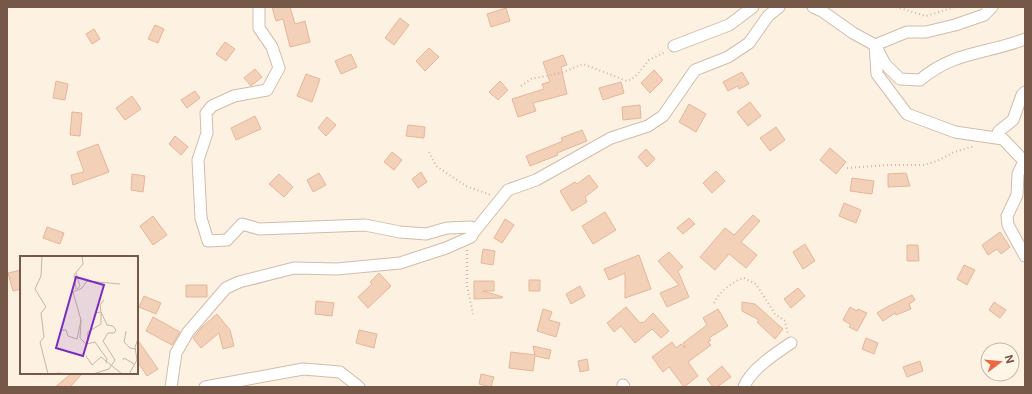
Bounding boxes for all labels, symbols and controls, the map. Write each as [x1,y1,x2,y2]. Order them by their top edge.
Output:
inset map [20,256,138,374]
north arrow [980,342,1020,382]
text: N [1002,353,1017,365]

